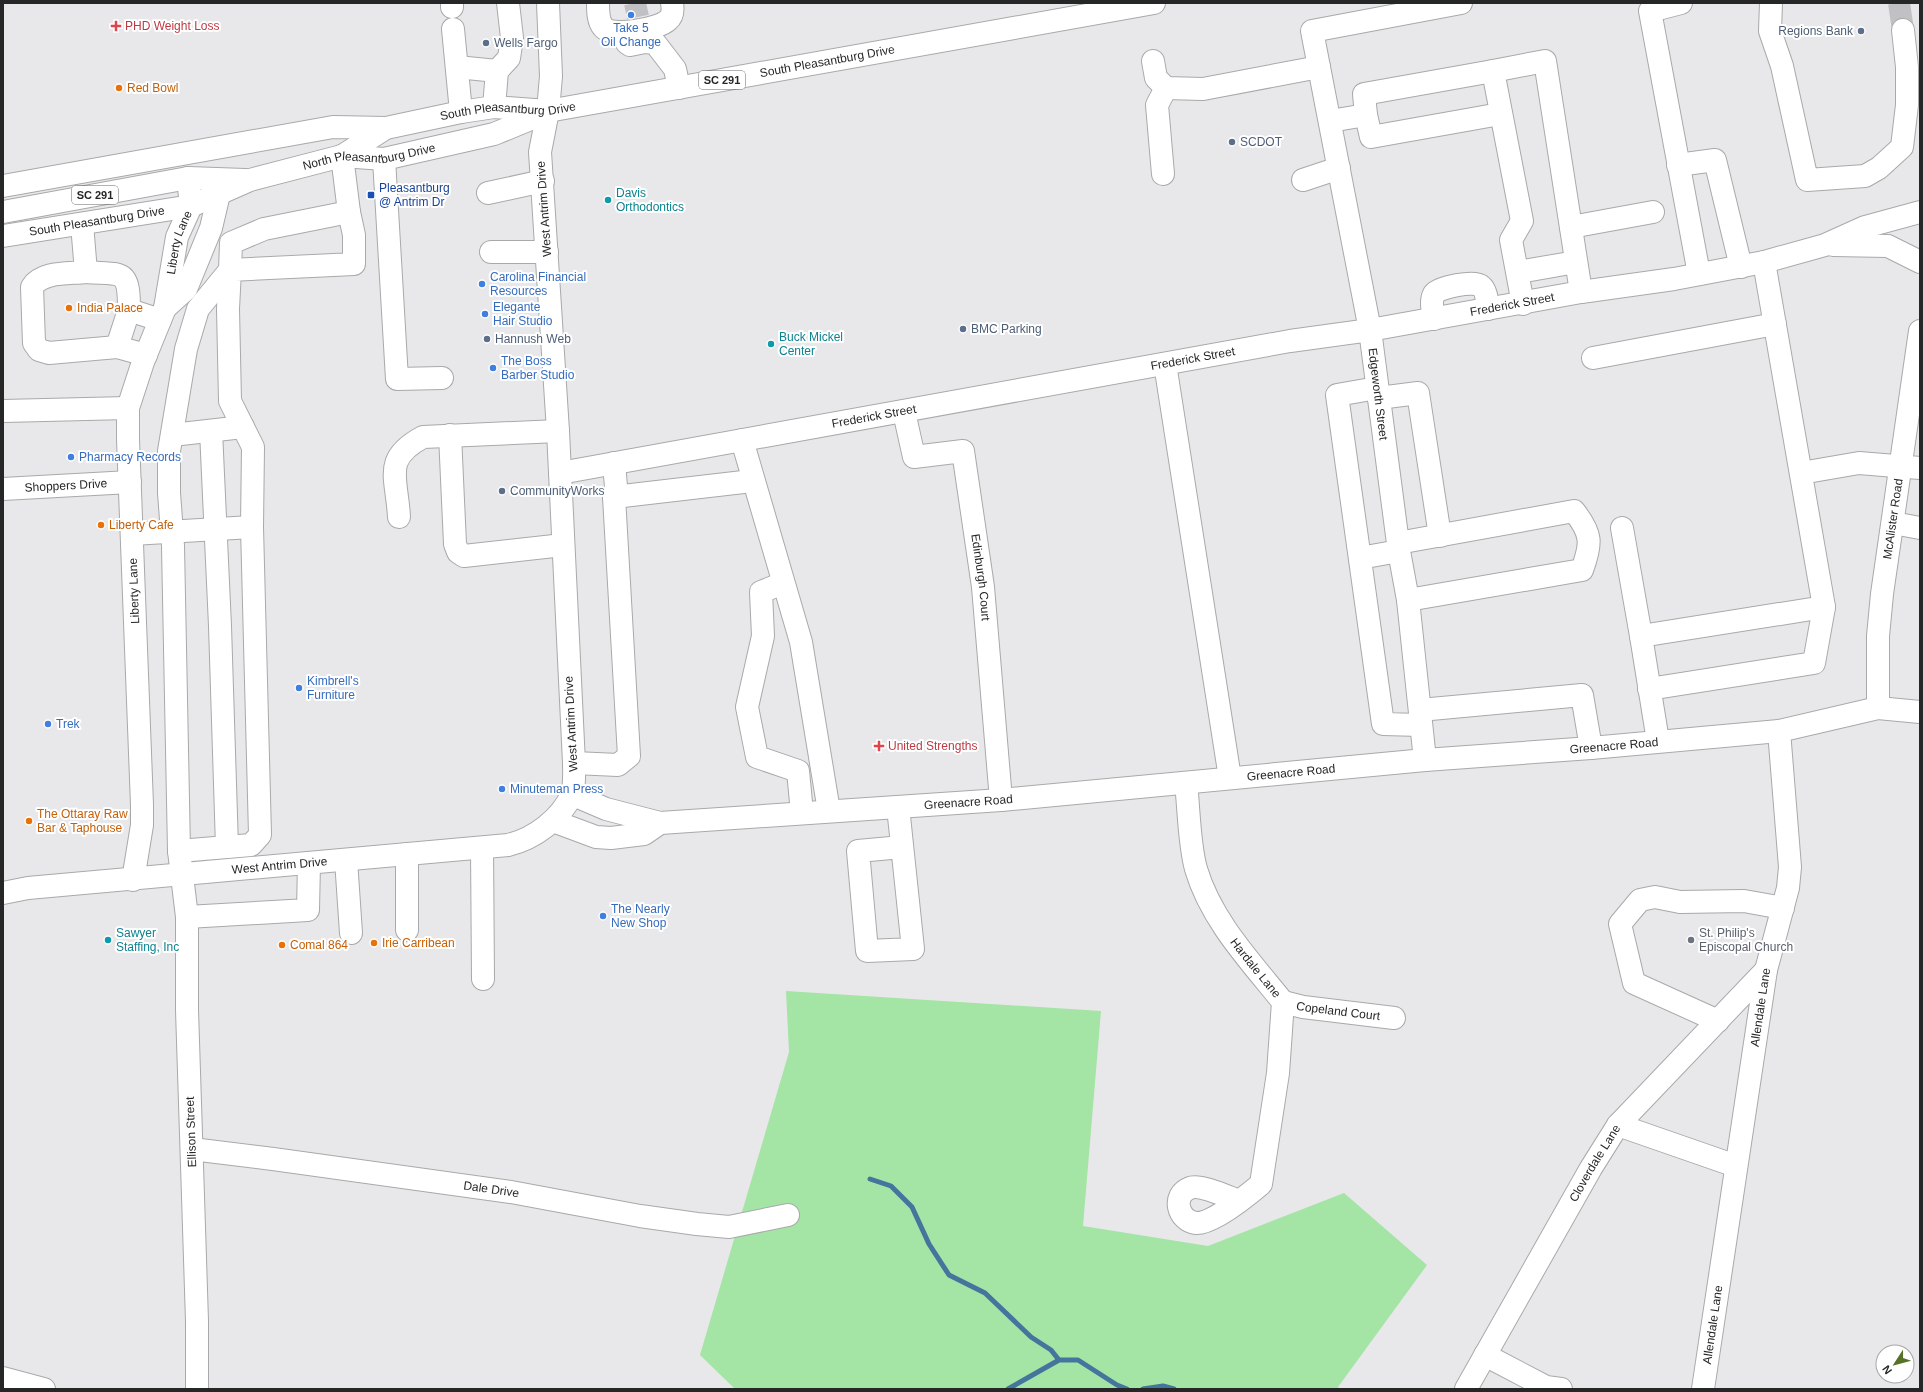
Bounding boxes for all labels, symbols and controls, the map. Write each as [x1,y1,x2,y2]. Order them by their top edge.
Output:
marker: Take 5 Oil Change [626,10,636,20]
place label: PHD Weight Loss [125,19,219,33]
marker: PHD Weight Loss [110,20,122,32]
place label: Take 5 Oil Change [601,21,661,49]
place label: Regions Bank [1778,24,1854,38]
marker: Regions Bank [1856,26,1866,36]
place label: Wells Fargo [494,36,558,50]
marker: Wells Fargo [481,38,491,48]
street label: South Pleasantburg Drive [759,42,896,80]
road number: SC 291 [699,71,745,89]
place label: Red Bowl [127,81,178,95]
marker: Red Bowl [114,83,124,93]
street label: South Pleasantburg Drive [439,99,577,123]
place label: SCDOT [1240,135,1283,149]
marker: SCDOT [1227,137,1237,147]
street label: North Pleasantburg Drive [301,140,437,173]
street label: West Antrim Drive [534,160,554,257]
place label: Pleasantburg @ Antrim Dr [379,181,450,209]
road number: SC 291 [72,186,118,204]
place label: Davis Orthodontics [616,186,684,214]
marker: Pleasantburg @ Antrim Dr [366,190,376,200]
marker: Davis Orthodontics [603,195,613,205]
street label: South Pleasantburg Drive [28,203,166,239]
street label: Liberty Lane [164,208,195,275]
place label: Carolina Financial Resources [490,270,586,298]
marker: Carolina Financial Resources [477,279,487,289]
street label: Frederick Street [1469,290,1556,319]
place label: Elegante Hair Studio [493,300,553,328]
place label: India Palace [77,301,143,315]
marker: India Palace [64,303,74,313]
marker: Elegante Hair Studio [480,309,490,319]
place label: BMC Parking [971,322,1042,336]
marker: BMC Parking [958,324,968,334]
place label: Buck Mickel Center [779,330,843,358]
place label: Hannush Web [495,332,571,346]
marker: Hannush Web [482,334,492,344]
marker: Buck Mickel Center [766,339,776,349]
street label: Frederick Street [1149,344,1237,373]
street label: Edgeworth Street [1365,347,1391,442]
place label: The Boss Barber Studio [501,354,575,382]
marker: The Boss Barber Studio [488,363,498,373]
street label: Frederick Street [831,402,918,431]
place label: Pharmacy Records [79,450,181,464]
marker: Pharmacy Records [66,452,76,462]
street label: Shoppers Drive [24,476,108,495]
street label: McAlister Road [1880,478,1906,560]
place label: CommunityWorks [510,484,604,498]
marker: CommunityWorks [497,486,507,496]
place label: Liberty Cafe [109,518,174,532]
marker: Liberty Cafe [96,520,106,530]
street label: Edinburgh Court [968,533,993,622]
street label: Liberty Lane [126,557,142,624]
place label: Kimbrell's Furniture [307,674,359,702]
street label: West Antrim Drive [561,675,580,772]
marker: Kimbrell's Furniture [294,683,304,693]
place label: Trek [56,717,81,731]
marker: Trek [43,719,53,729]
street label: Greenacre Road [1569,735,1659,757]
place label: United Strengths [888,739,977,753]
marker: United Strengths [873,740,885,752]
street label: Greenacre Road [1246,761,1336,784]
place label: Minuteman Press [510,782,603,796]
marker: Minuteman Press [497,784,507,794]
street label: Greenacre Road [924,792,1013,812]
place label: The Ottaray Raw Bar & Taphouse [37,807,128,835]
marker: The Ottaray Raw Bar & Taphouse [24,816,34,826]
street label: West Antrim Drive [231,854,328,877]
place label: The Nearly New Shop [611,902,670,930]
marker: The Nearly New Shop [598,911,608,921]
place label: Sawyer Staffing, Inc [116,926,179,954]
place label: St. Philip's Episcopal Church [1699,926,1793,954]
marker: Sawyer Staffing, Inc [103,935,113,945]
marker: St. Philip's Episcopal Church [1686,935,1696,945]
place label: Irie Carribean [382,936,455,950]
street label: Hardale Lane [1227,936,1284,1001]
place label: Comal 864 [290,938,348,952]
marker: Irie Carribean [369,938,379,948]
marker: Comal 864 [277,940,287,950]
street label: Allendale Lane [1748,967,1773,1048]
street label: Copeland Court [1295,999,1381,1023]
street label: Ellison Street [183,1096,199,1168]
street label: Cloverdale Lane [1566,1122,1624,1204]
street label: Dale Drive [463,1178,521,1200]
street label: Allendale Lane [1700,1284,1726,1365]
north arrow [1875,1344,1915,1384]
text: N [1880,1363,1894,1377]

